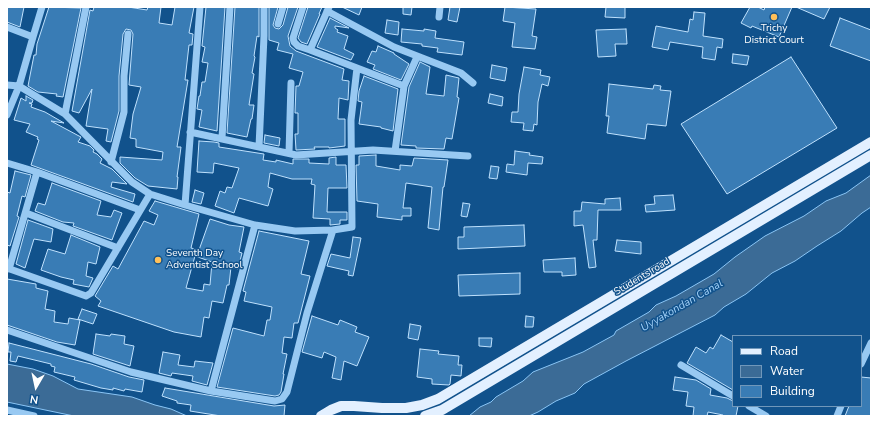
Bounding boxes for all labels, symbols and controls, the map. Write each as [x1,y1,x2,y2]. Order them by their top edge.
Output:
marker: Trichy District Court [769,12,779,22]
place label: Trichy District Court [744,23,804,46]
place label: Seventh Day Adventist School [166,248,242,272]
marker: Seventh Day Adventist School [153,255,163,265]
street label: Students road [612,256,672,298]
water label: Uyyakondan Canal [639,277,725,335]
legend [732,335,862,407]
text: Road [770,343,798,359]
text: Water [770,363,804,379]
north arrow [16,367,56,407]
text: Building [770,383,815,399]
text: N [29,391,39,407]

